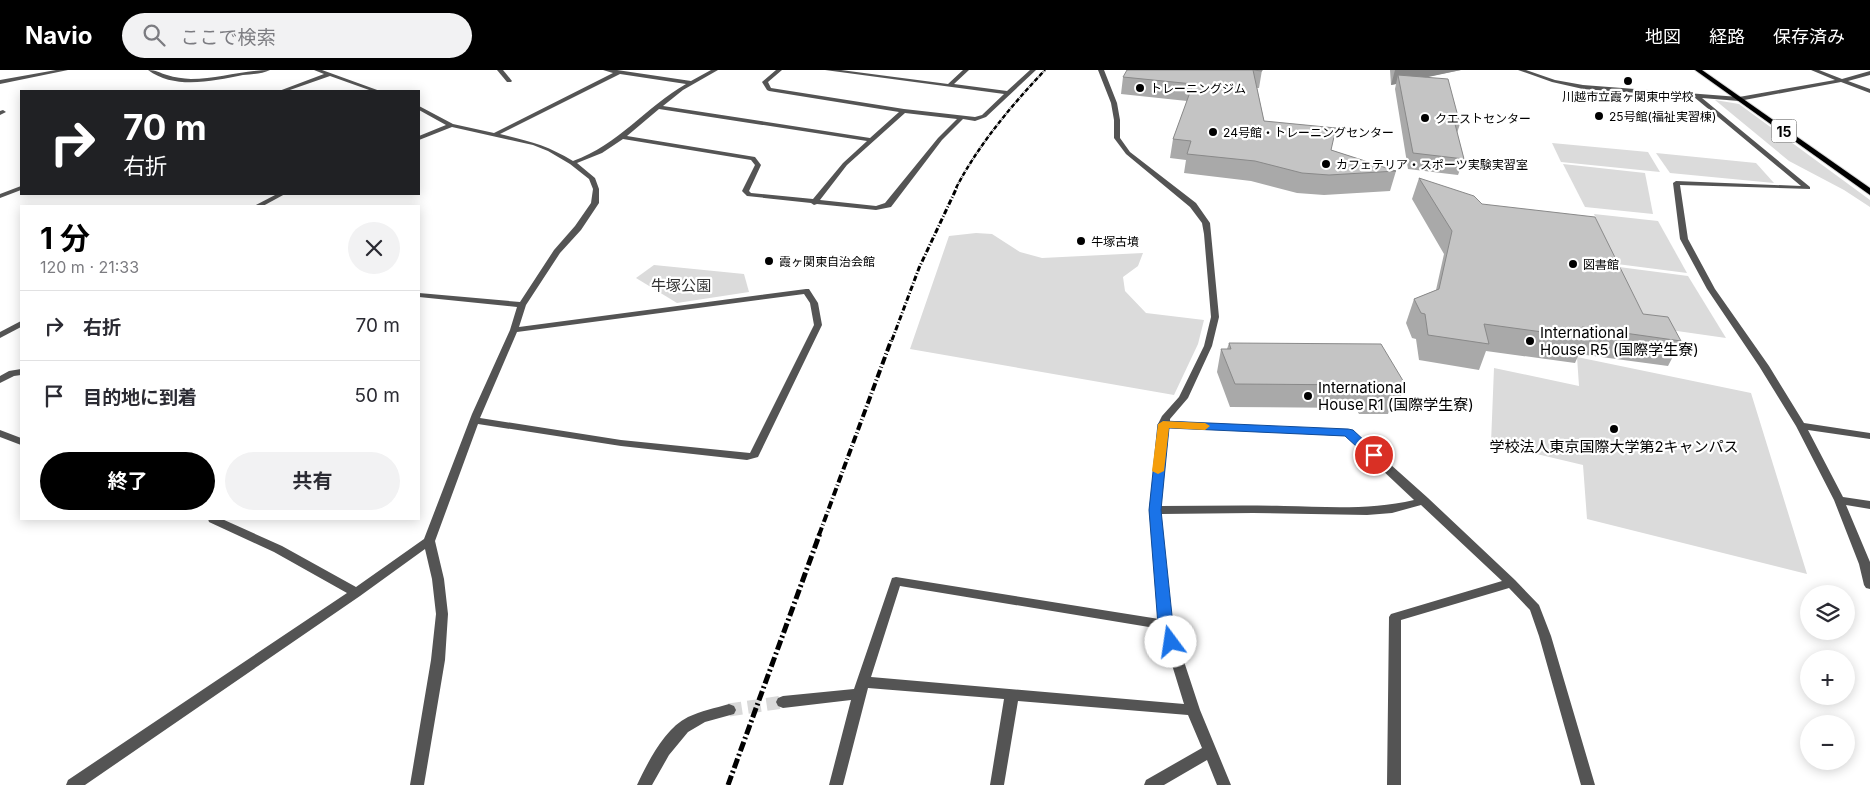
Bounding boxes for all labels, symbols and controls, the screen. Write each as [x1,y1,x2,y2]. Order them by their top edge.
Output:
search box [122,13,472,58]
text: Navio [25,21,92,50]
icon: search [140,21,168,49]
text: ここで検索 [180,26,275,49]
text: 地図 [1645,26,1681,47]
text: 経路 [1709,26,1745,47]
text: 保存済み [1773,26,1845,47]
marker: 川越市立霞ヶ関東中学校 [1622,75,1634,87]
place label: トレーニングジム [1150,81,1246,96]
marker: トレーニングジム [1134,82,1146,94]
place label: 川越市立霞ヶ関東中学校 [1562,89,1694,104]
text: 70 m [123,106,207,148]
place label: 25号館(福祉実習棟) [1609,109,1716,124]
icon: right [40,110,105,175]
marker: 25号館(福祉実習棟) [1593,110,1605,122]
place label: クエストセンター [1435,111,1531,126]
marker: クエストセンター [1419,112,1431,124]
road number: 15 [1772,119,1796,142]
place label: 24号館・トレーニングセンター [1223,125,1394,140]
marker: 24号館・トレーニングセンター [1207,126,1219,138]
text: 右折 [123,153,167,179]
place label: カフェテリア・スポーツ実験実習室 [1336,157,1528,172]
marker: カフェテリア・スポーツ実験実習室 [1320,158,1332,170]
text: 1 分 [40,220,90,256]
button: close [348,222,400,274]
place label: 牛塚古墳 [1091,234,1139,249]
marker: 牛塚古墳 [1075,235,1087,247]
place label: 霞ヶ関東自治会館 [779,254,875,269]
marker: 霞ヶ関東自治会館 [763,255,775,267]
text: 120 m · 21:33 [40,257,139,277]
place label: 図書館 [1583,257,1619,272]
marker: 図書館 [1567,258,1579,270]
park label: 牛塚公園 [651,276,711,295]
icon: right [40,312,68,340]
text: 70 m [356,314,400,337]
text: 右折 [83,316,121,339]
place label: International House R5 (国際学生寮) [1540,323,1699,359]
marker: International House R5 (国際学生寮) [1524,335,1536,347]
place label: International House R1 (国際学生寮) [1318,378,1474,414]
icon: arrive [40,382,68,410]
text: 50 m [354,384,400,407]
text: 目的地に到着 [83,386,197,409]
marker: International House R1 (国際学生寮) [1302,390,1314,402]
marker: 学校法人東京国際大学第2キャンパス [1608,423,1620,435]
pin [1353,434,1395,476]
place label: 学校法人東京国際大学第2キャンパス [1489,437,1739,456]
icon: arrive [1360,441,1388,469]
button: 終了 [40,452,215,510]
button: 共有 [225,452,400,510]
map controls [1800,585,1855,770]
button: layers [1800,585,1855,640]
position arrow [1144,615,1196,667]
button: + [1800,650,1855,705]
button: − [1800,715,1855,770]

